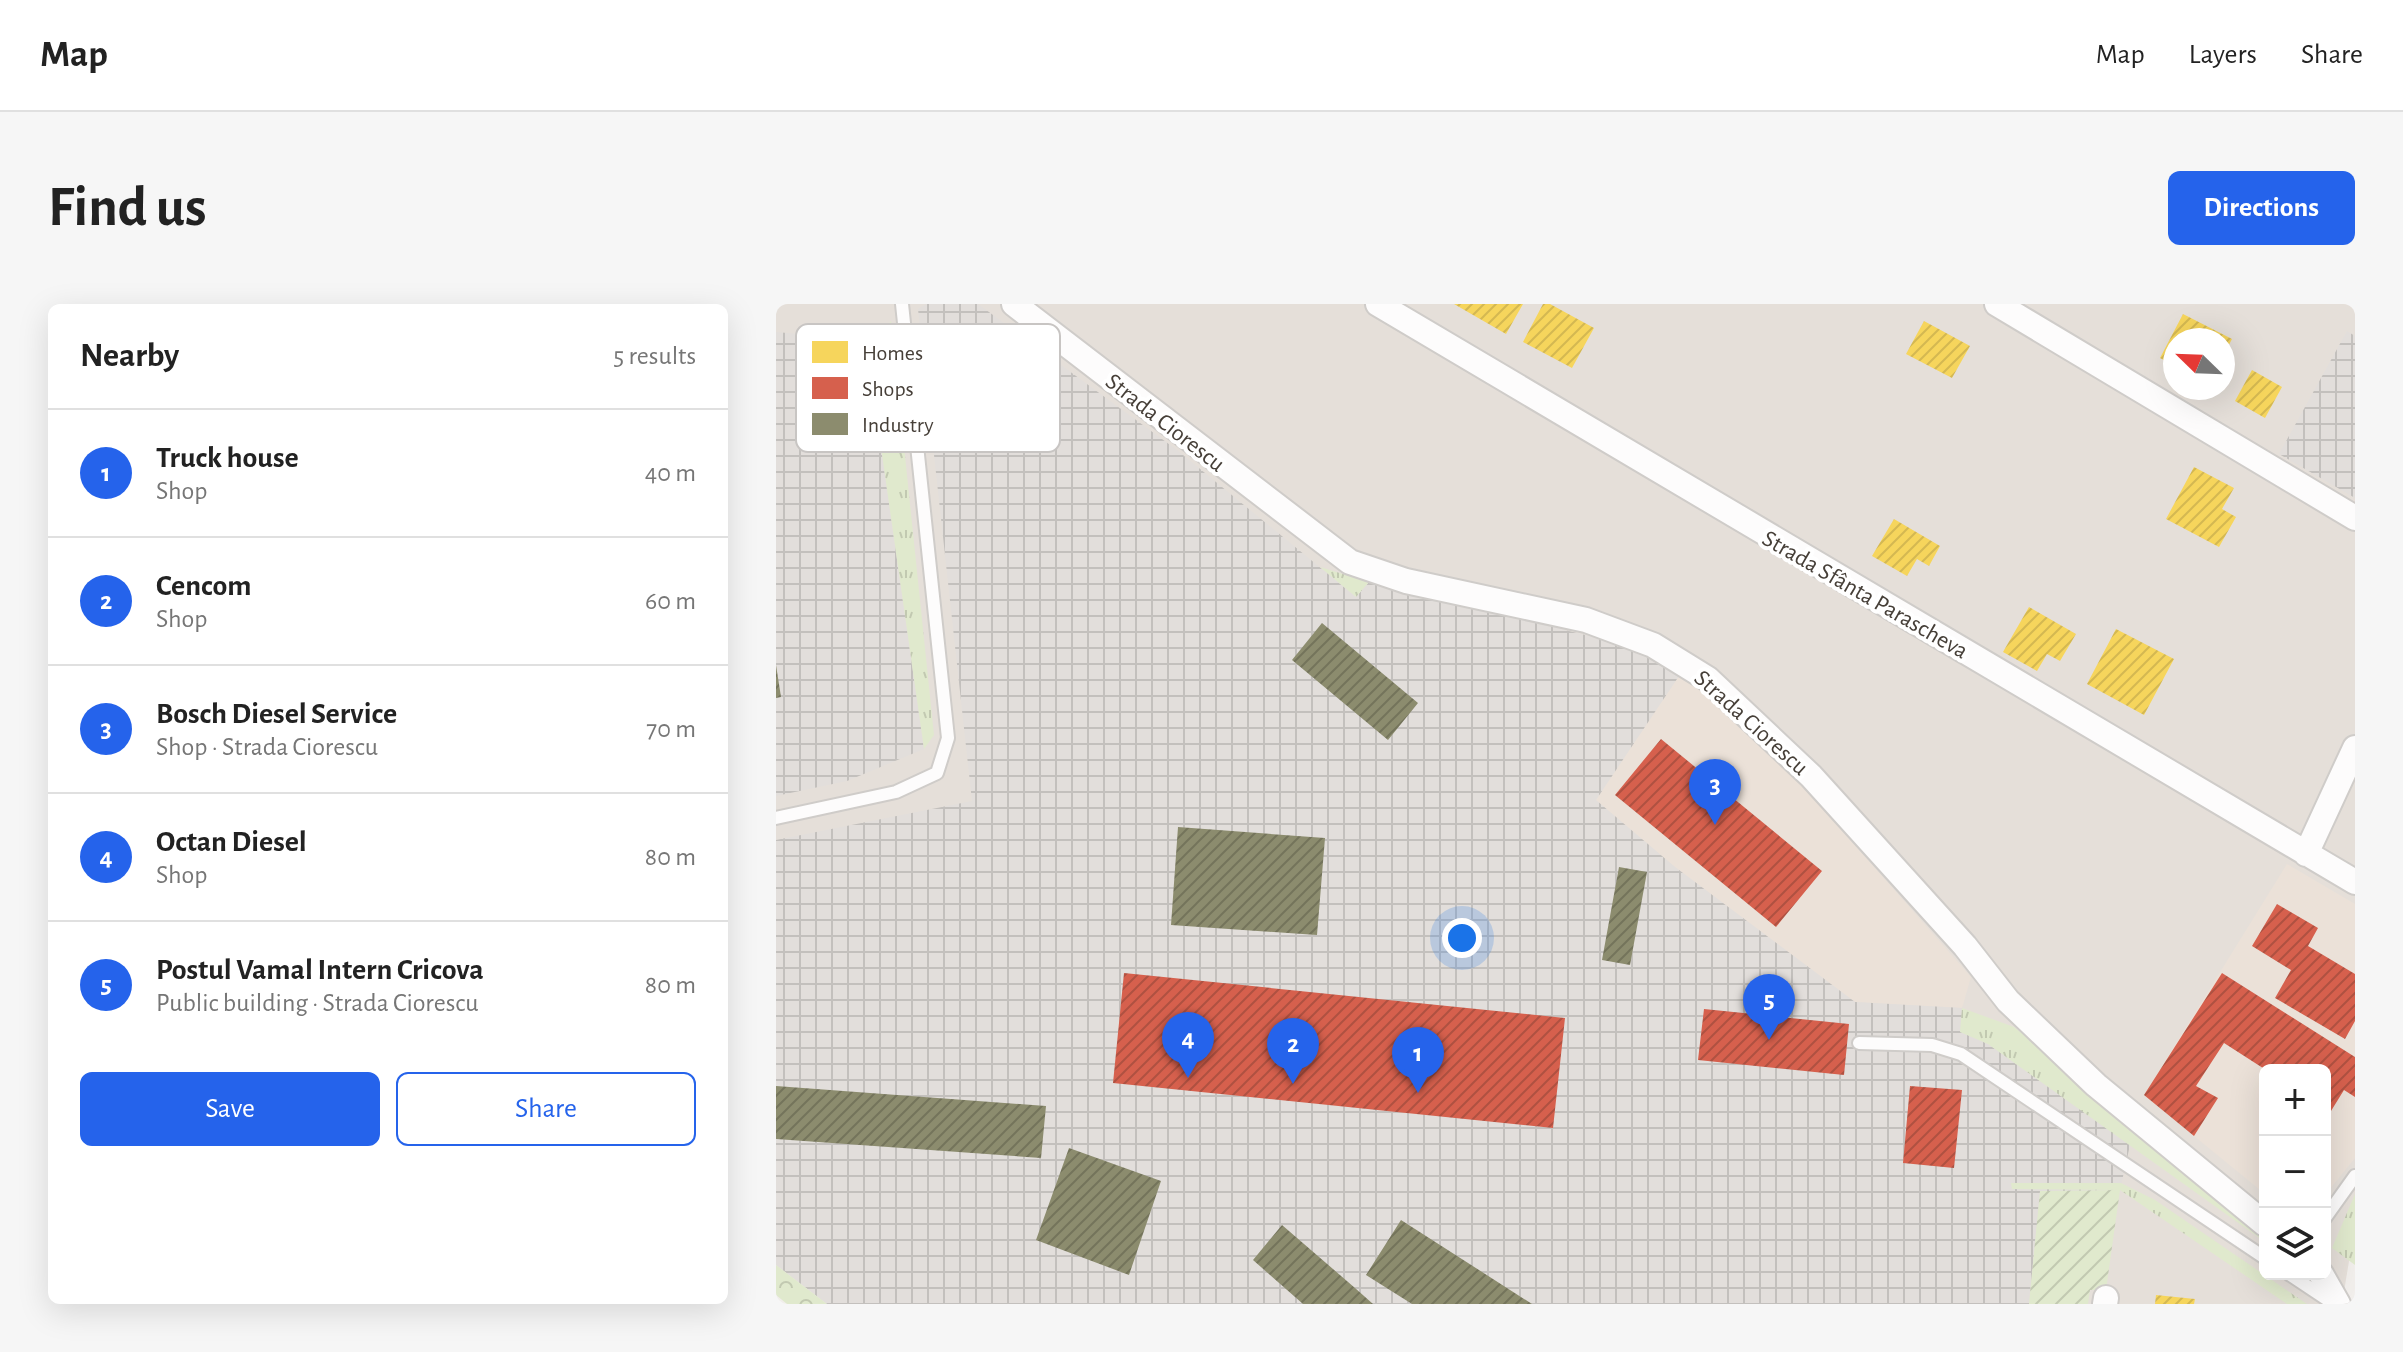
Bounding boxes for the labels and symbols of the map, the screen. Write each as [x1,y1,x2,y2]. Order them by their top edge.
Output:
legend [796,324,1060,452]
north arrow [2163,328,2235,400]
text: Homes [862,342,923,364]
street label: Strada Ciorescu [1101,369,1229,477]
text: Shops [862,378,914,400]
text: Industry [862,414,934,436]
street label: Strada Sfânta Parascheva [1758,526,1972,664]
street label: Strada Ciorescu [1689,666,1813,780]
pin: 3 [1689,759,1741,825]
your location [1442,918,1482,958]
pin: 5 [1743,974,1795,1040]
pin: 4 [1162,1012,1214,1078]
pin: 2 [1267,1018,1319,1084]
pin: 1 [1392,1027,1444,1093]

